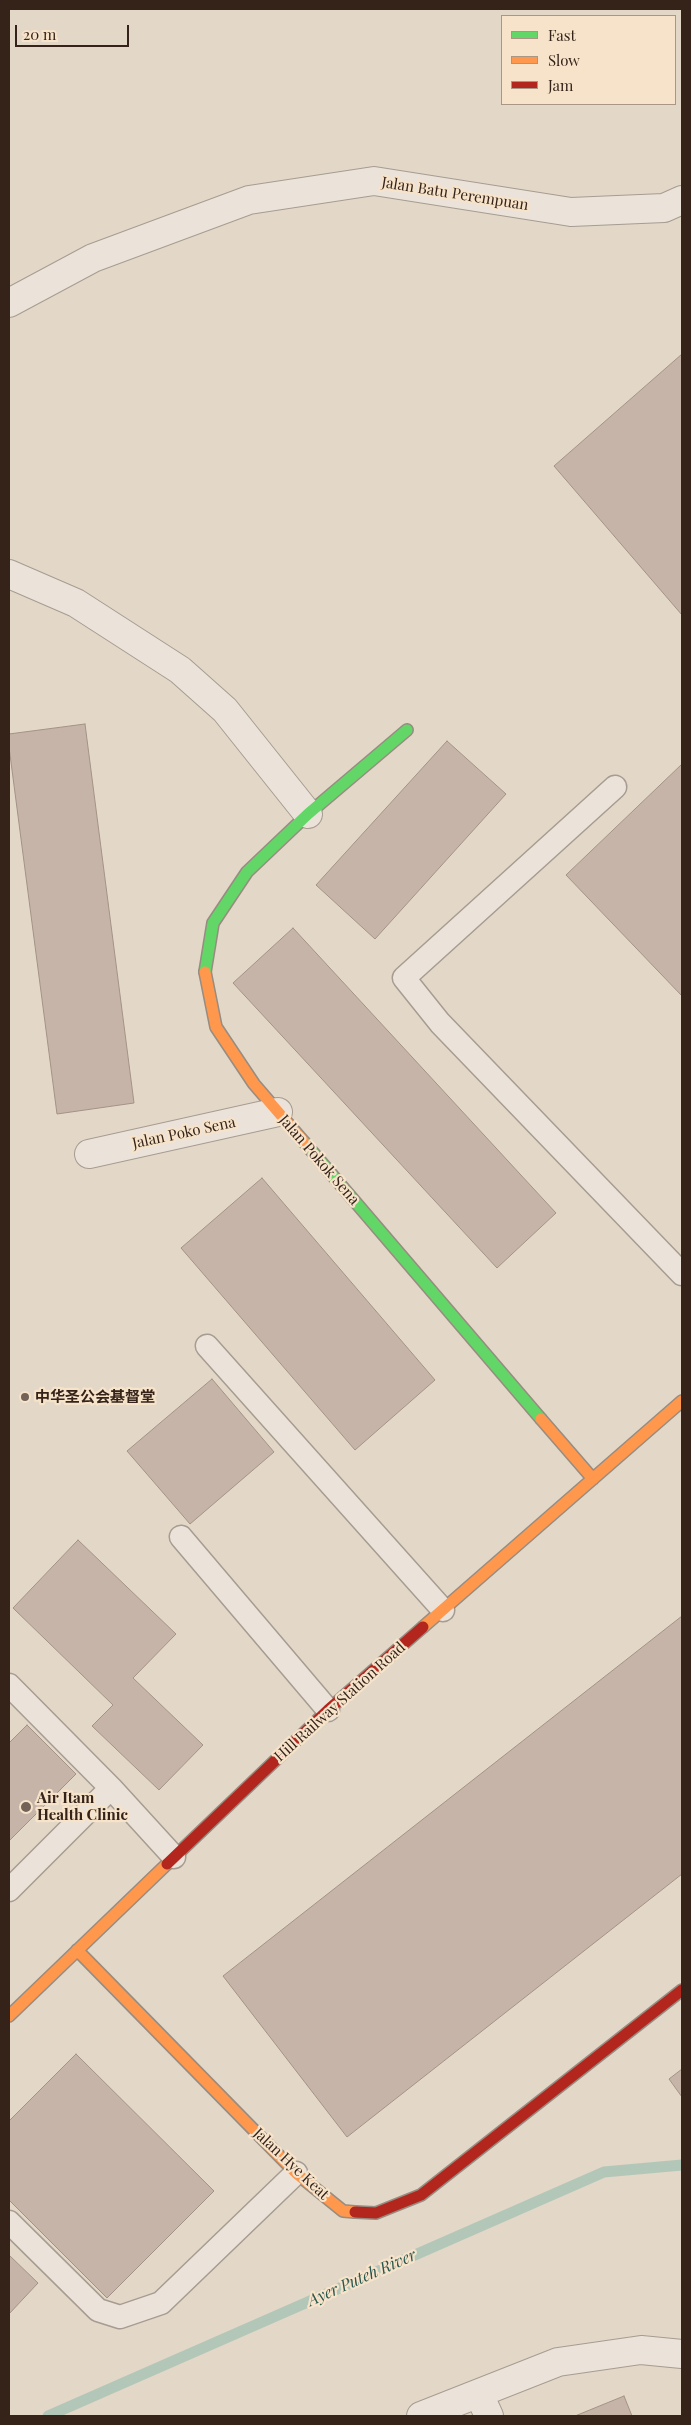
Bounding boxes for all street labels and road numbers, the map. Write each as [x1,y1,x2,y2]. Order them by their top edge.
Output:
street label: Jalan Batu Perempuan [380,174,530,214]
street label: Jalan Pokok Sena [275,1111,363,1209]
street label: Jalan Poko Sena [131,1113,237,1153]
street label: Hill Railway Station Road [271,1639,409,1765]
street label: Jalan Hye Keat [250,2124,332,2204]

